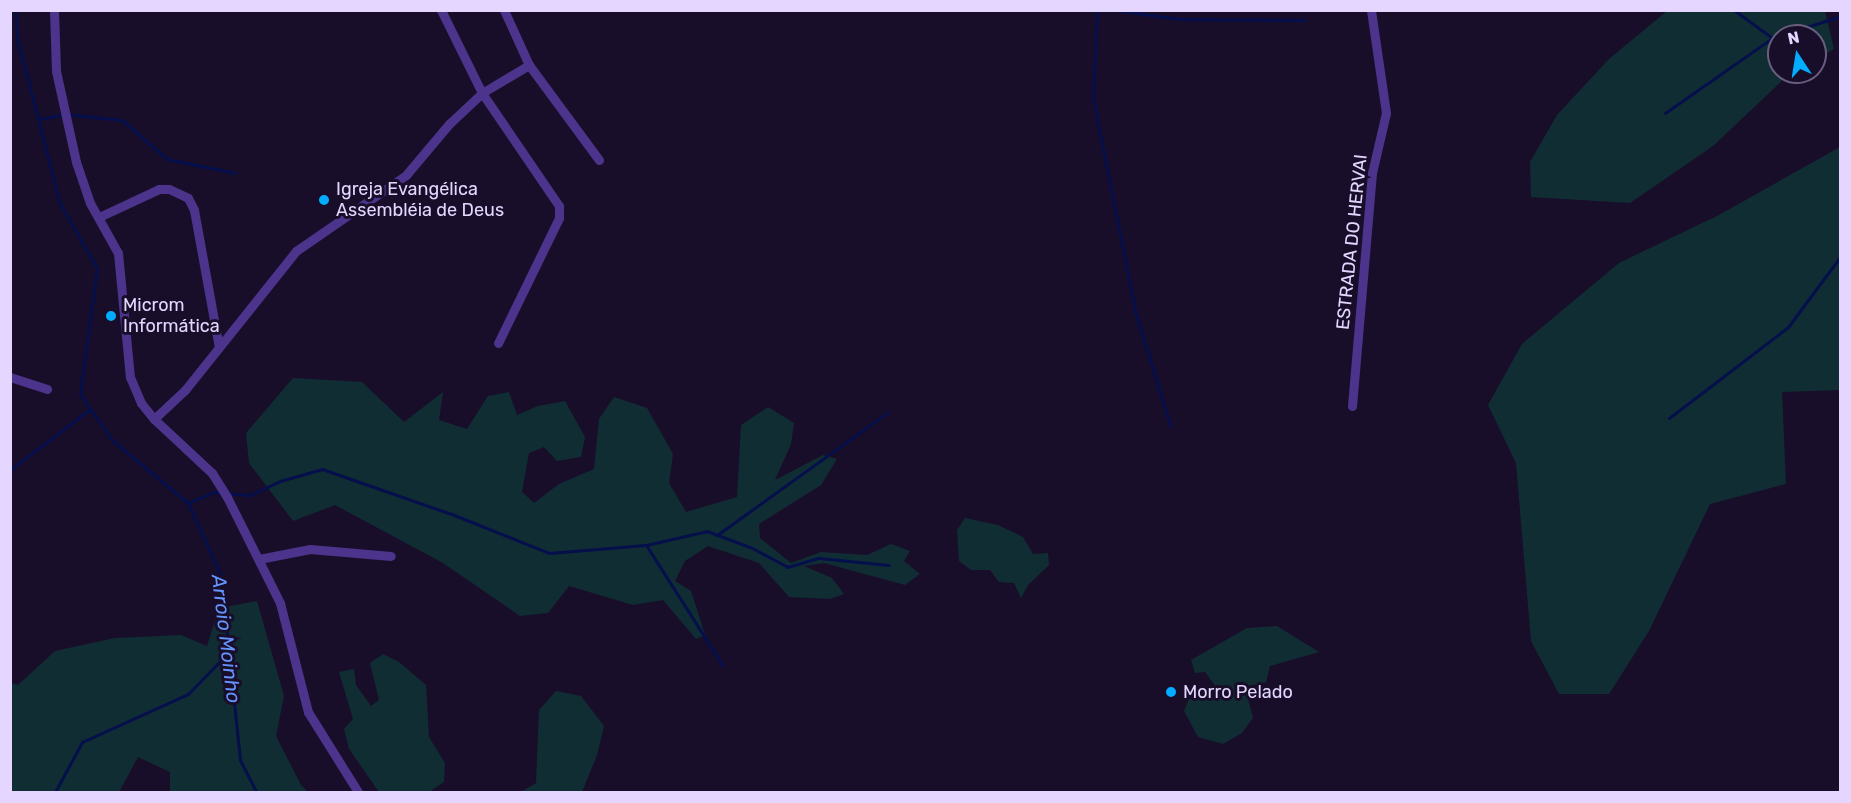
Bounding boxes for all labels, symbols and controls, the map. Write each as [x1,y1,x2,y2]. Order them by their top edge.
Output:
north arrow [1767,24,1827,84]
text: N [1786,27,1801,48]
street label: ESTRADA DO HERVAI [1332,153,1372,331]
place label: Igreja Evangélica Assembléia de Deus [336,179,504,222]
marker: Igreja Evangélica Assembléia de Deus [317,193,331,207]
place label: Microm Informática [123,295,220,338]
marker: Microm Informática [104,309,118,323]
water label: Arroio Moinho [206,573,246,705]
place label: Morro Pelado [1183,681,1293,703]
marker: Morro Pelado [1164,685,1178,699]

